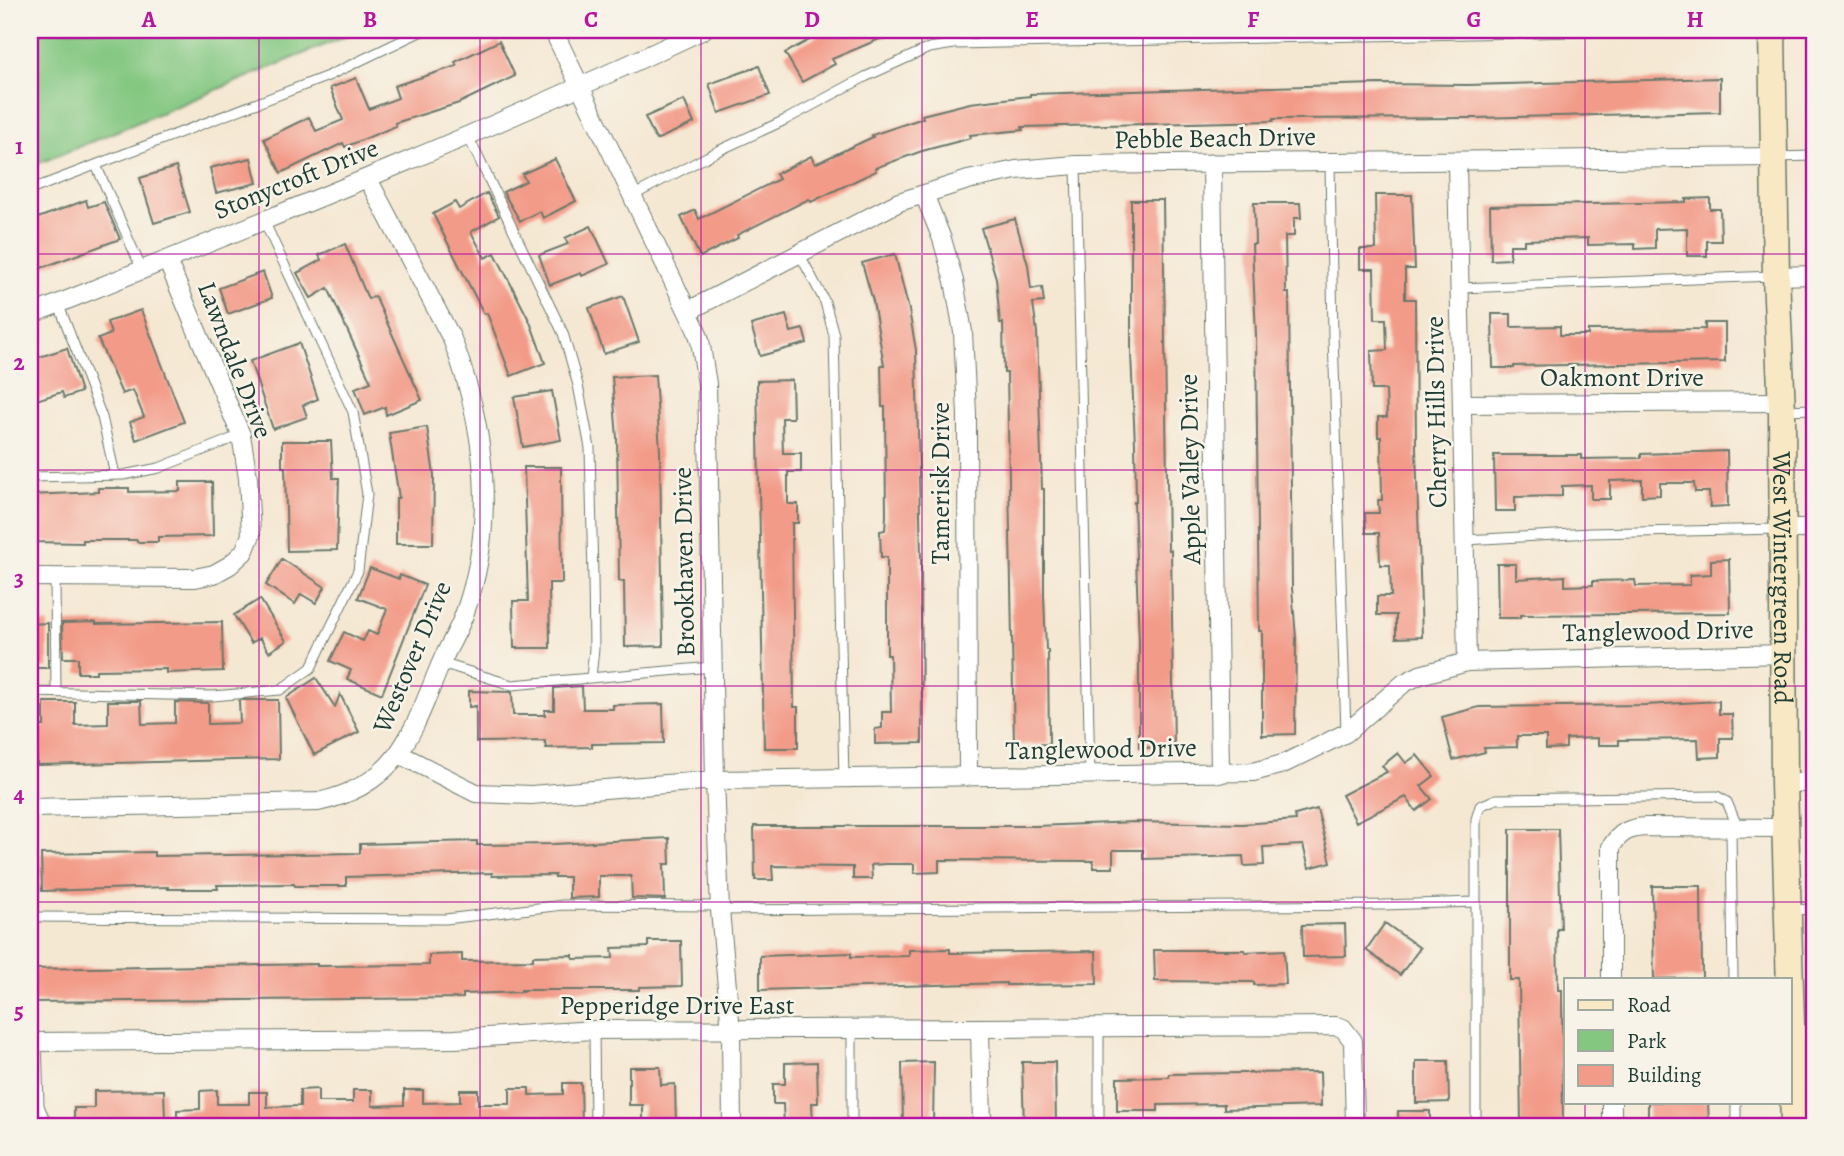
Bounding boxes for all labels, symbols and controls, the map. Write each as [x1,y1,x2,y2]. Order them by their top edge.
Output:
text: A [141,4,157,35]
text: B [363,4,377,35]
text: C [584,4,598,35]
text: D [804,4,820,35]
text: E [1025,4,1039,35]
text: F [1247,4,1260,35]
text: G [1466,4,1482,35]
text: H [1686,4,1704,35]
street label: Pebble Beach Drive [1114,119,1316,157]
street label: Stonycroft Drive [209,130,383,228]
text: 1 [15,131,23,162]
street label: Lawndale Drive [189,277,281,443]
street label: Cherry Hills Drive [1417,316,1455,508]
text: 2 [13,347,25,378]
street label: Oakmont Drive [1540,360,1704,395]
street label: Apple Valley Drive [1171,373,1209,566]
street label: Tamerisk Drive [923,402,958,564]
street label: West Wintergreen Road [1765,450,1801,704]
street label: Brookhaven Drive [665,467,703,657]
text: 3 [14,563,24,594]
street label: Westover Drive [364,576,460,739]
street label: Tanglewood Drive [1562,612,1754,650]
street label: Tanglewood Drive [1005,730,1197,768]
text: 4 [14,779,25,810]
legend [1564,978,1792,1104]
street label: Pepperidge Drive East [560,988,795,1023]
text: Road [1627,991,1671,1019]
text: 5 [14,995,24,1026]
text: Park [1627,1027,1667,1055]
text: Building [1627,1061,1702,1089]

